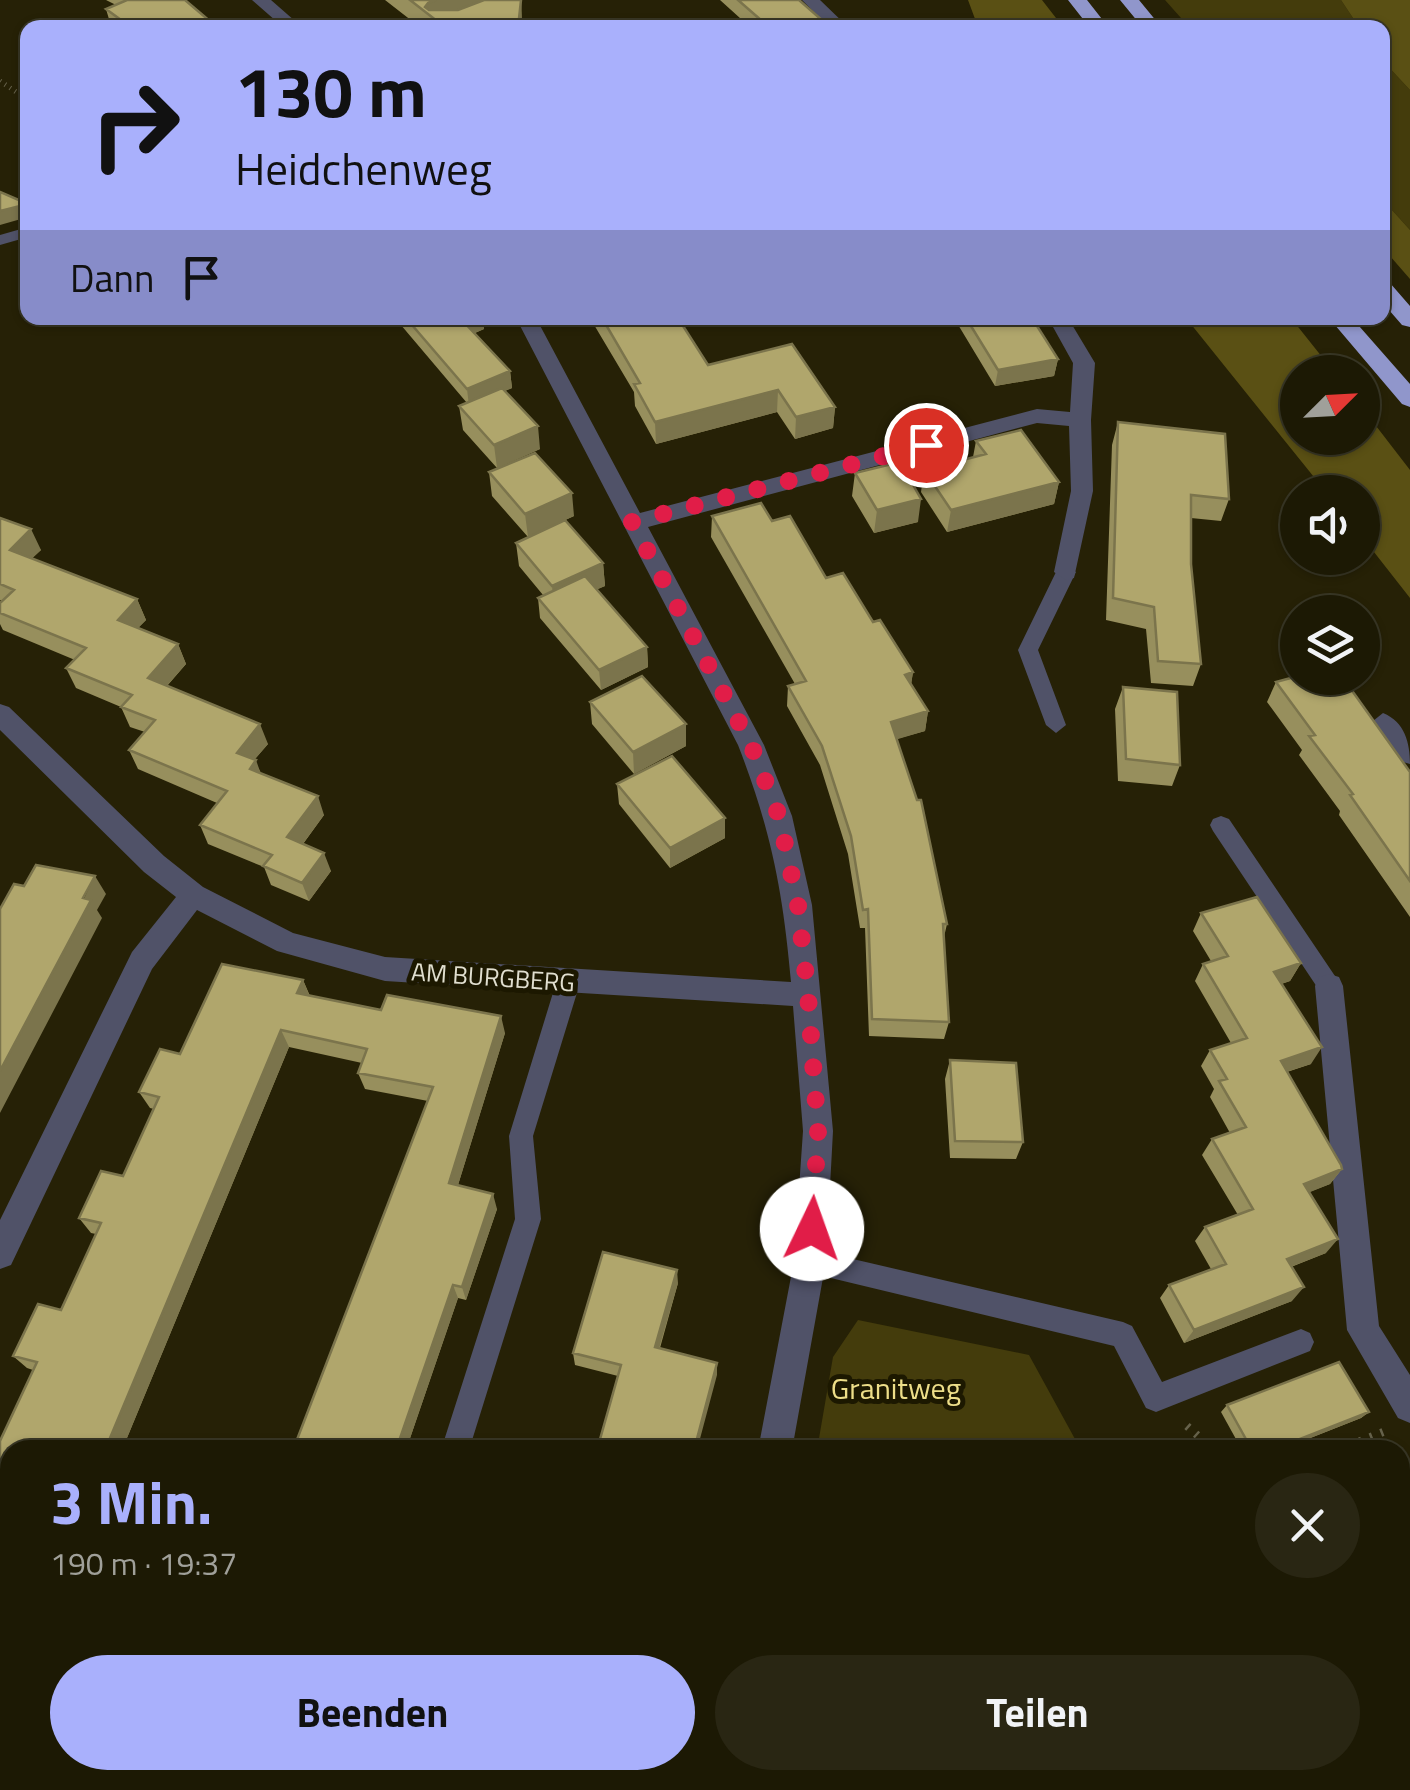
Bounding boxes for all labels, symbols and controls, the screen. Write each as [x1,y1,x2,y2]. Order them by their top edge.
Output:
text: 130 m [235,38,427,144]
icon: right [70,60,200,190]
text: Heidchenweg [235,134,492,202]
text: Dann [70,249,154,307]
icon: arrive [174,250,229,305]
north arrow [1280,355,1380,455]
map controls [1280,355,1380,695]
pin [884,403,969,488]
icon: arrive [899,418,954,473]
button: sound [1280,475,1380,575]
button: layers [1280,595,1380,695]
street label: AM BURGBERG [410,952,576,1002]
position arrow [760,1177,864,1281]
park label: Granitweg [831,1365,961,1411]
text: 3 Min. [50,1456,212,1547]
button: close [1255,1473,1360,1578]
text: 190 m · 19:37 [50,1539,237,1587]
button: Beenden [50,1655,695,1770]
button: Teilen [715,1655,1360,1770]

